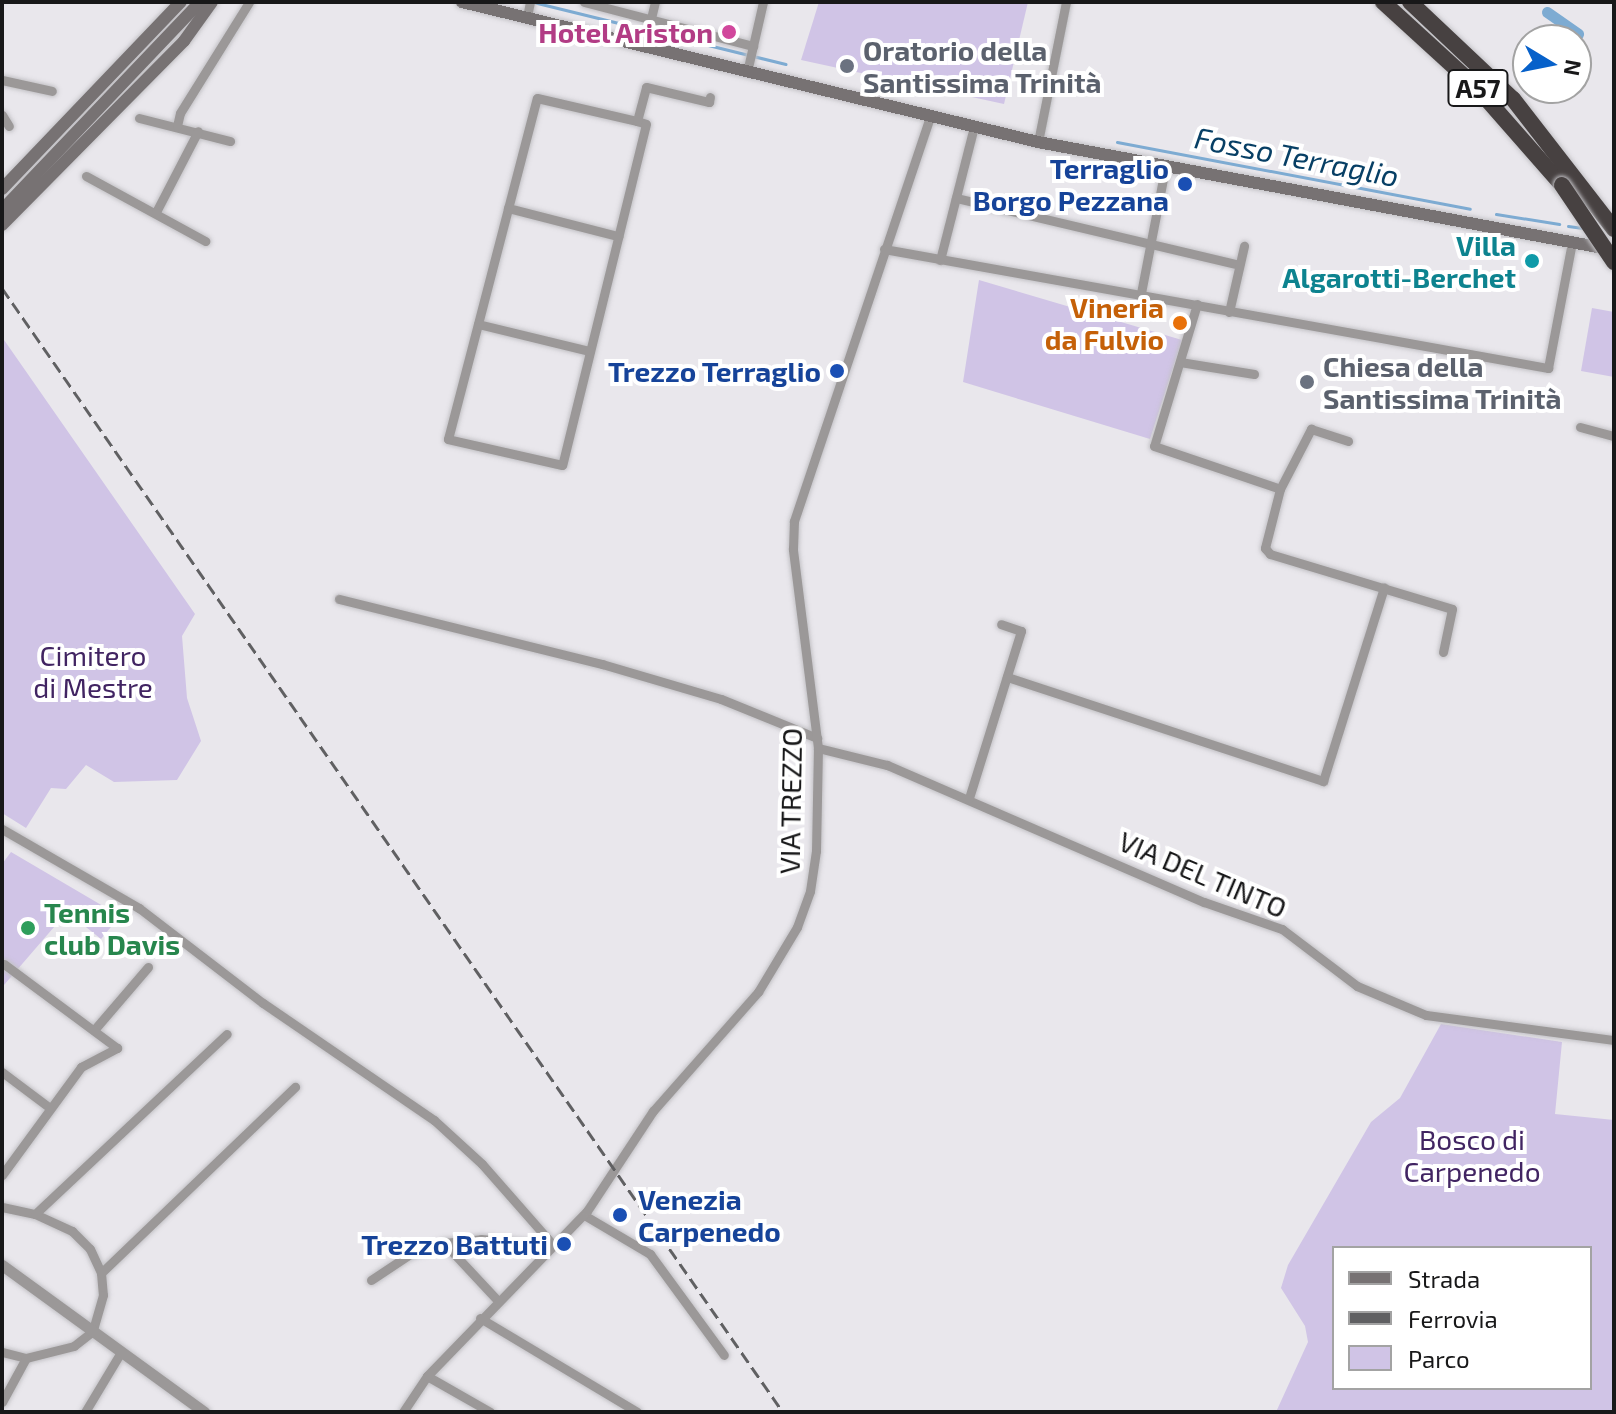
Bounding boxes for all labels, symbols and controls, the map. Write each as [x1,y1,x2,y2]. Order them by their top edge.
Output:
place label: Hotel Ariston [537,15,713,49]
marker: Hotel Ariston [720,23,738,41]
north arrow [1512,24,1592,104]
place label: Oratorio della Santissima Trinità [863,33,1102,99]
marker: Oratorio della Santissima Trinità [838,57,856,75]
text: N [1559,58,1588,78]
road number: A57 [1446,66,1510,110]
water label: Fosso Terraglio [1192,119,1402,193]
place label: Terraglio Borgo Pezzana [973,151,1169,217]
marker: Terraglio Borgo Pezzana [1176,175,1194,193]
place label: Villa Algarotti-Berchet [1282,228,1516,294]
marker: Villa Algarotti-Berchet [1523,252,1541,270]
place label: Vineria da Fulvio [1045,290,1164,356]
marker: Vineria da Fulvio [1171,314,1189,332]
place label: Chiesa della Santissima Trinità [1323,349,1562,415]
place label: Trezzo Terraglio [607,354,821,388]
marker: Trezzo Terraglio [828,362,846,380]
marker: Chiesa della Santissima Trinità [1298,373,1316,391]
park label: Cimitero di Mestre [33,638,153,704]
street label: VIA TREZZO [772,727,808,875]
street label: VIA DEL TINTO [1113,823,1293,925]
place label: Tennis club Davis [44,895,180,961]
marker: Tennis club Davis [19,919,37,937]
park label: Bosco di Carpenedo [1403,1122,1541,1188]
place label: Venezia Carpenedo [638,1182,781,1248]
marker: Venezia Carpenedo [609,1204,631,1226]
place label: Trezzo Battuti [361,1227,548,1261]
marker: Trezzo Battuti [555,1235,573,1253]
legend [1332,1246,1592,1390]
text: Strada [1408,1264,1480,1293]
text: Ferrovia [1408,1304,1498,1333]
text: Parco [1408,1344,1470,1373]

